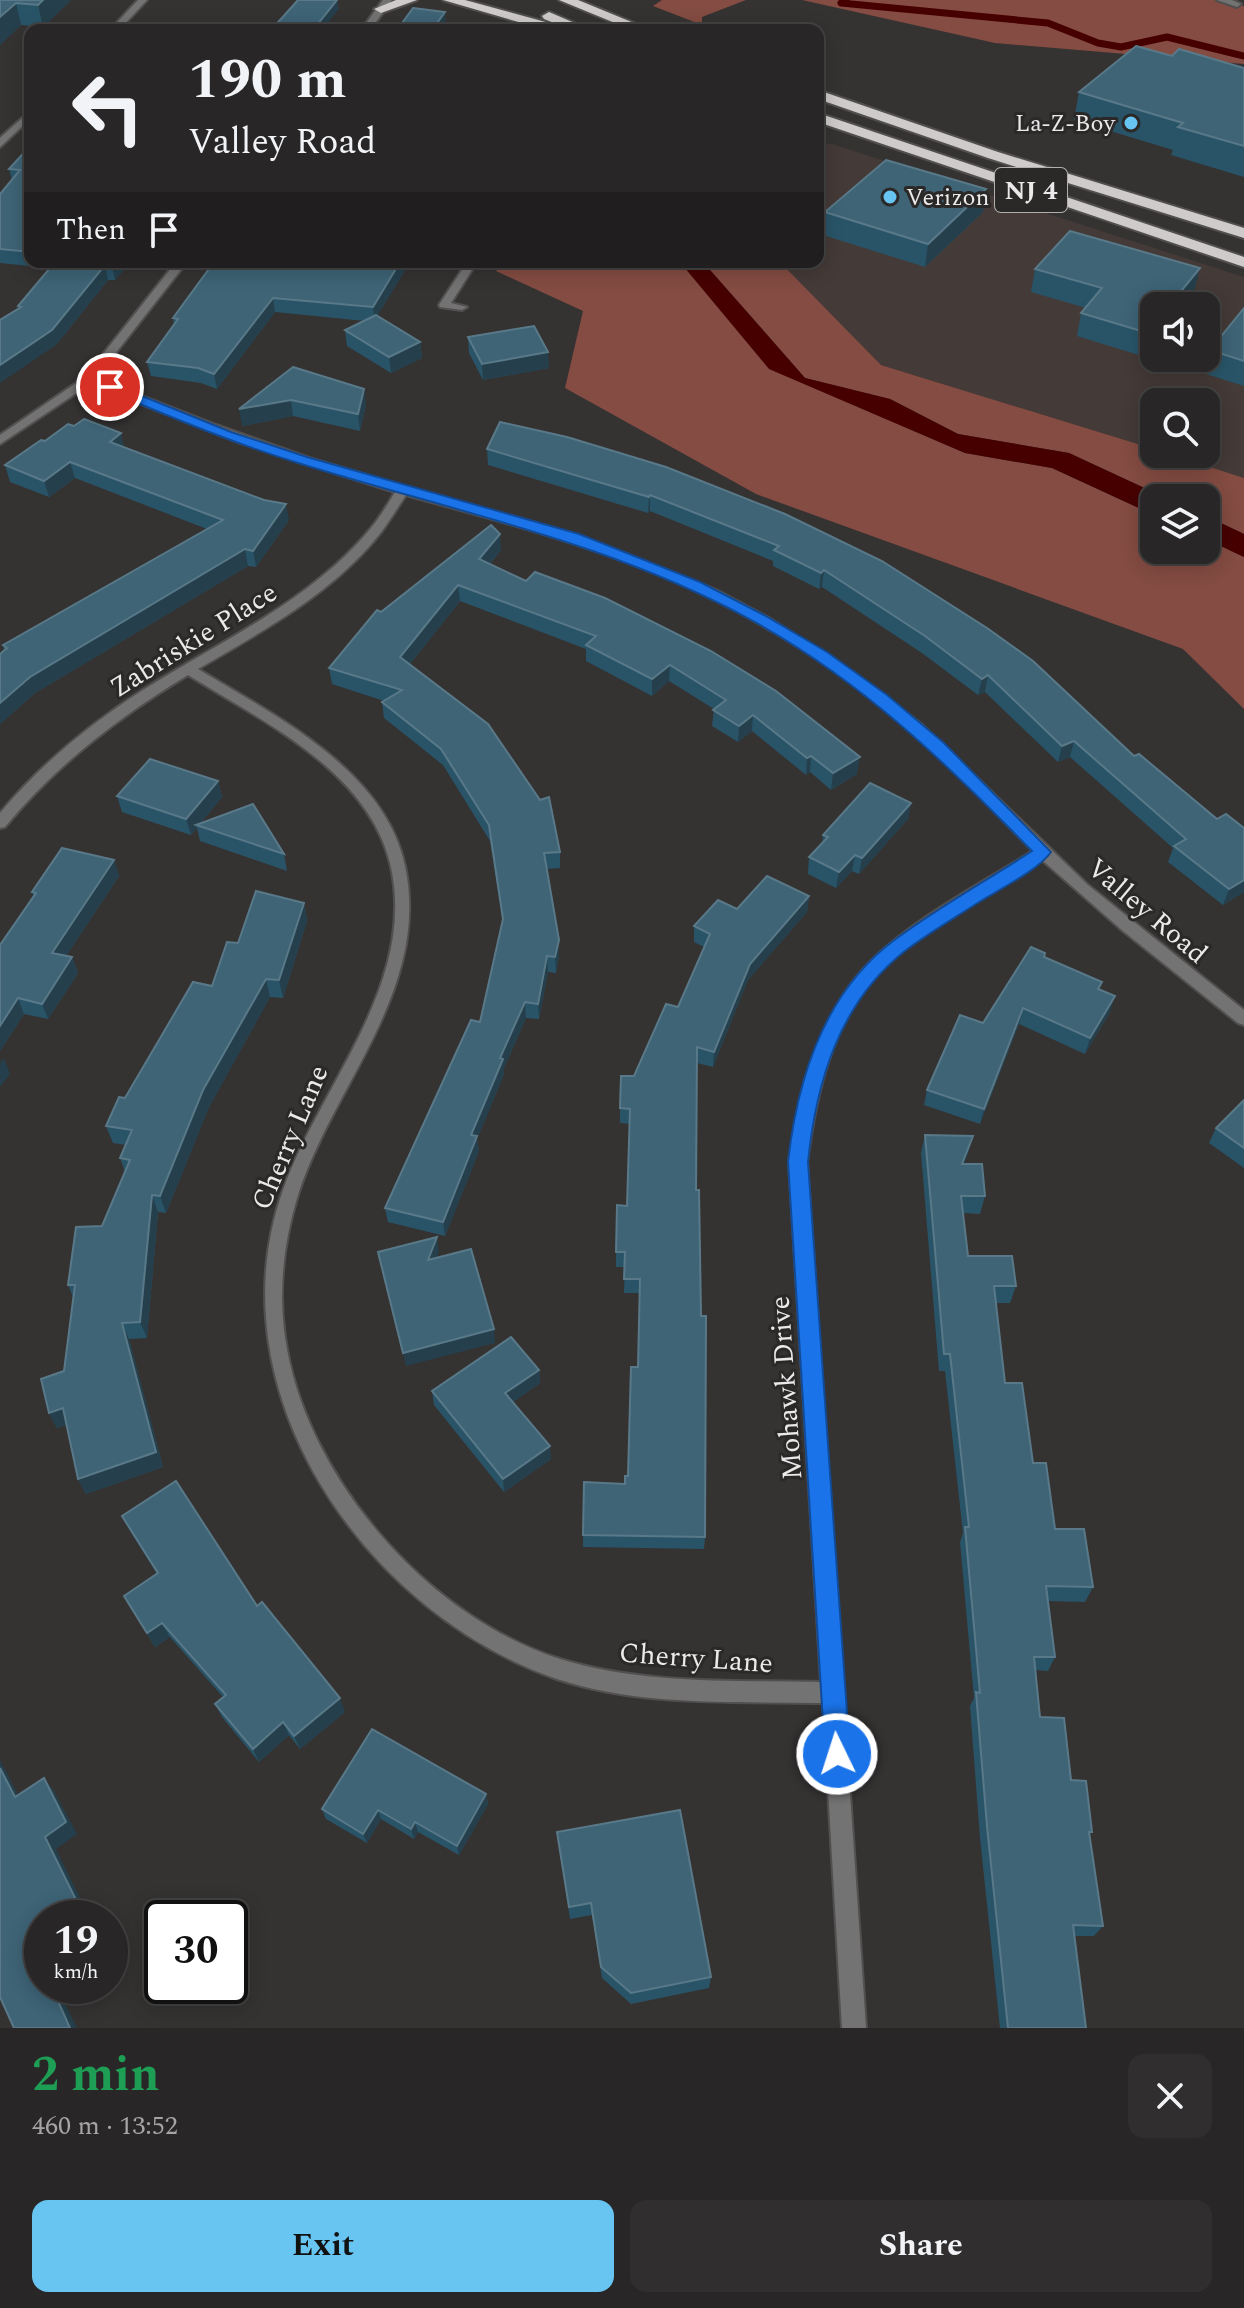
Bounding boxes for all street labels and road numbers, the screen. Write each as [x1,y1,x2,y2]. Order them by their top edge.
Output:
road number: NJ 4 [995,168,1067,212]
street label: Zabriskie Place [102,572,286,709]
street label: Valley Road [1077,848,1217,975]
street label: Cherry Lane [240,1058,340,1217]
street label: Mohawk Drive [759,1295,814,1481]
street label: Cherry Lane [618,1632,774,1685]

